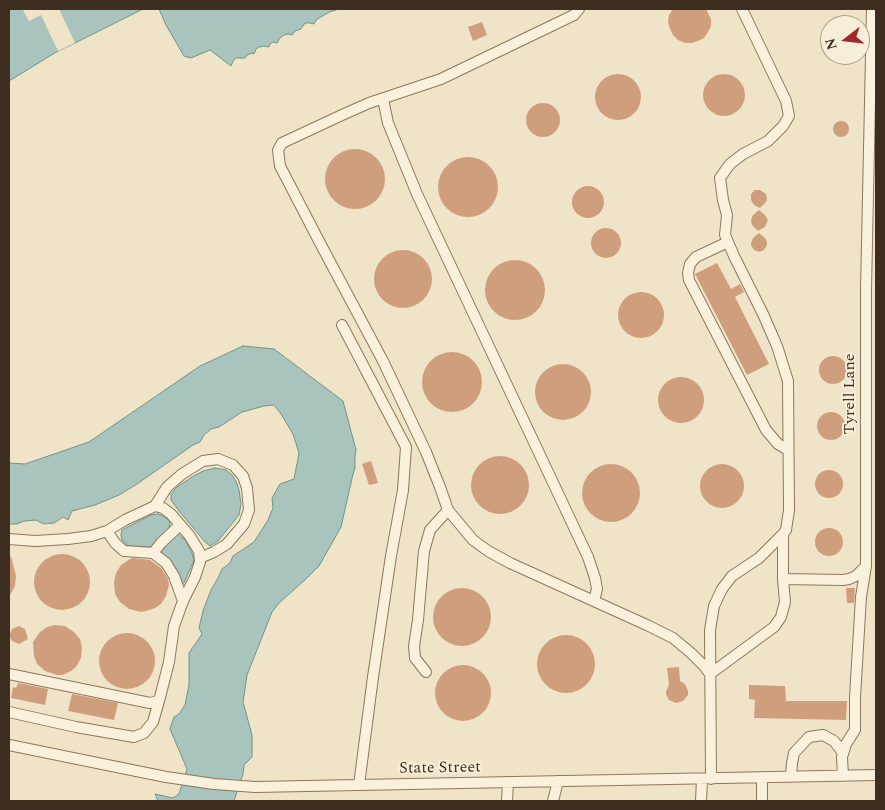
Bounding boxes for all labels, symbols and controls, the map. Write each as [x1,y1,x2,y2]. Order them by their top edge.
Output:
north arrow [820,15,870,65]
text: N [819,36,843,52]
street label: Tyrell Lane [841,354,861,434]
street label: State Street [399,759,481,779]

